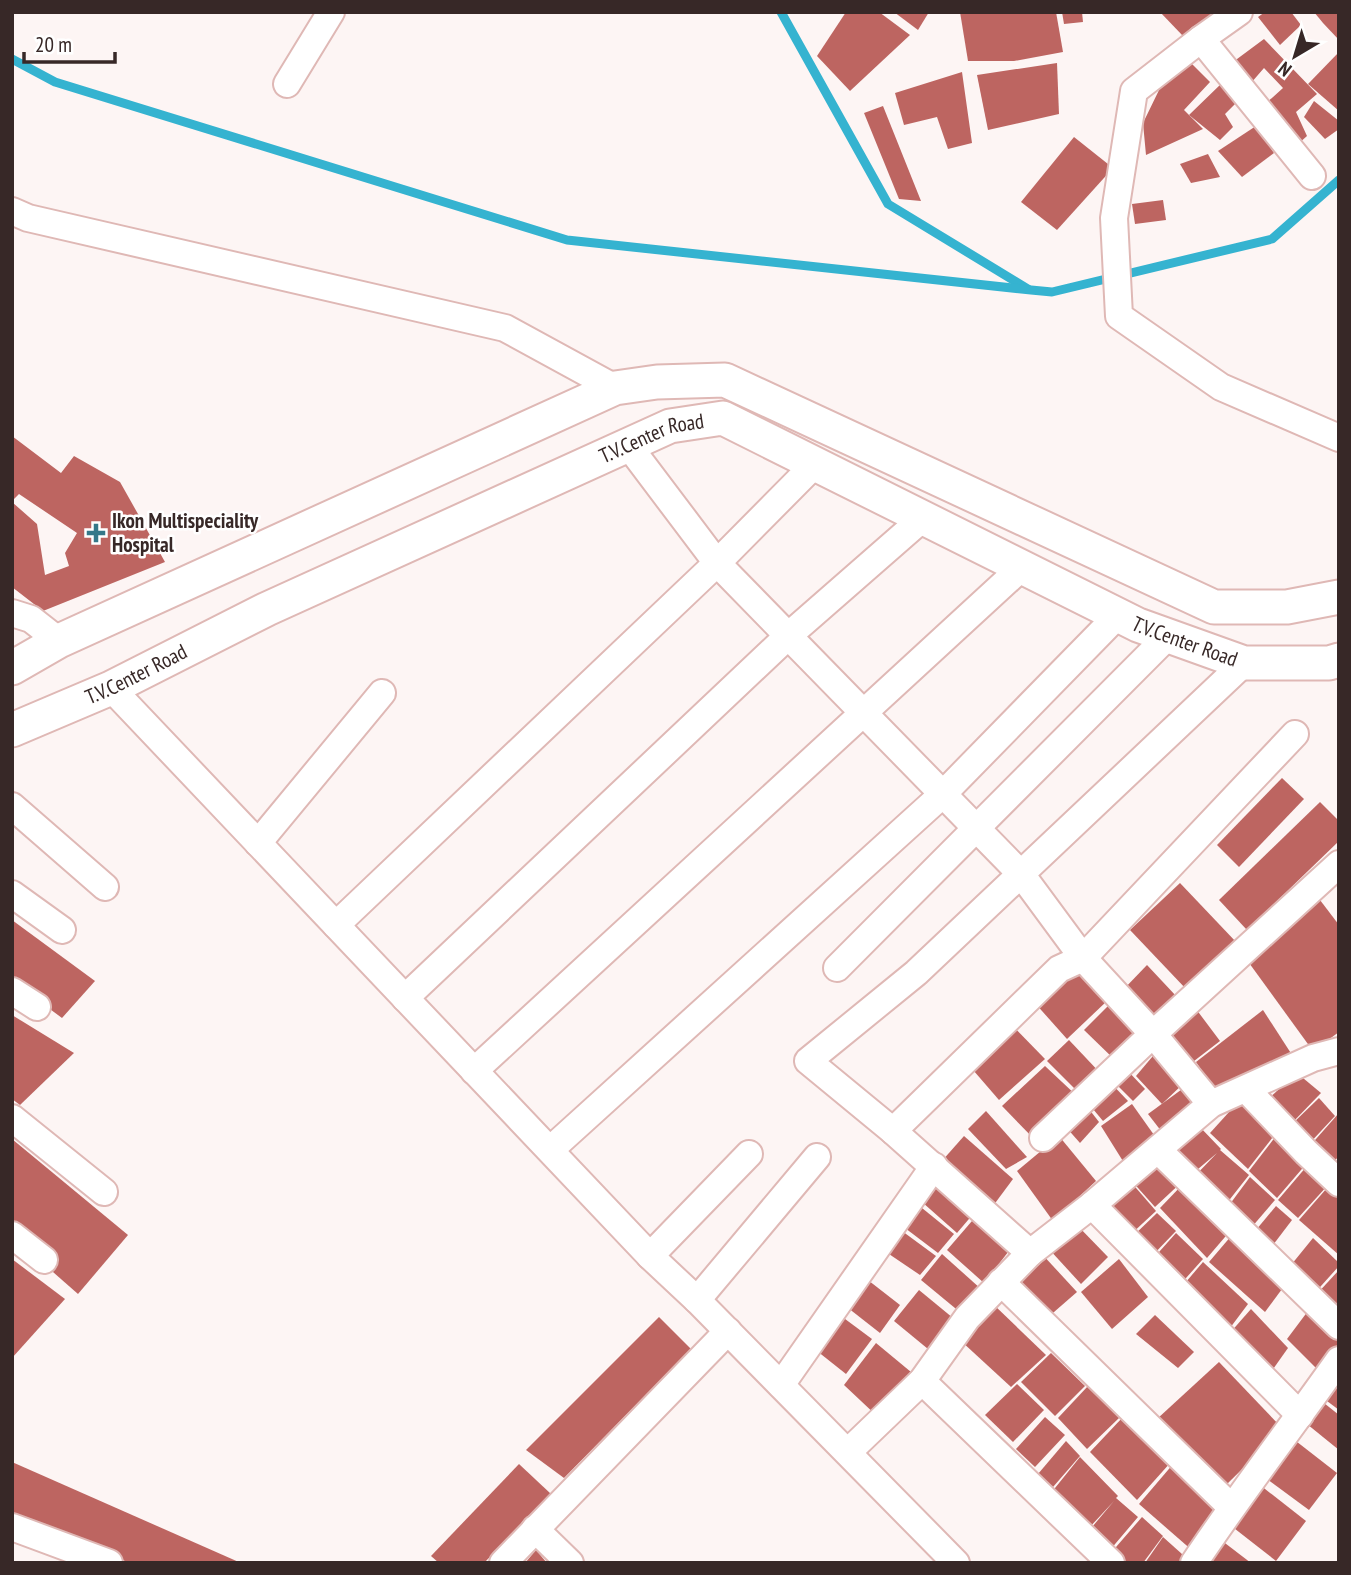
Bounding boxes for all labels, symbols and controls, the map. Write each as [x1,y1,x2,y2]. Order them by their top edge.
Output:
scale bar [24,21,116,65]
north arrow [1260,21,1330,91]
text: 20 m [35,31,72,58]
text: N [1273,57,1296,82]
street label: T.V.Center Road [595,407,706,469]
place label: Ikon Multispeciality Hospital [112,507,259,558]
marker: Ikon Multispeciality Hospital [86,523,106,543]
street label: T.V.Center Road [1127,610,1241,673]
street label: T.V.Center Road [81,638,191,710]

